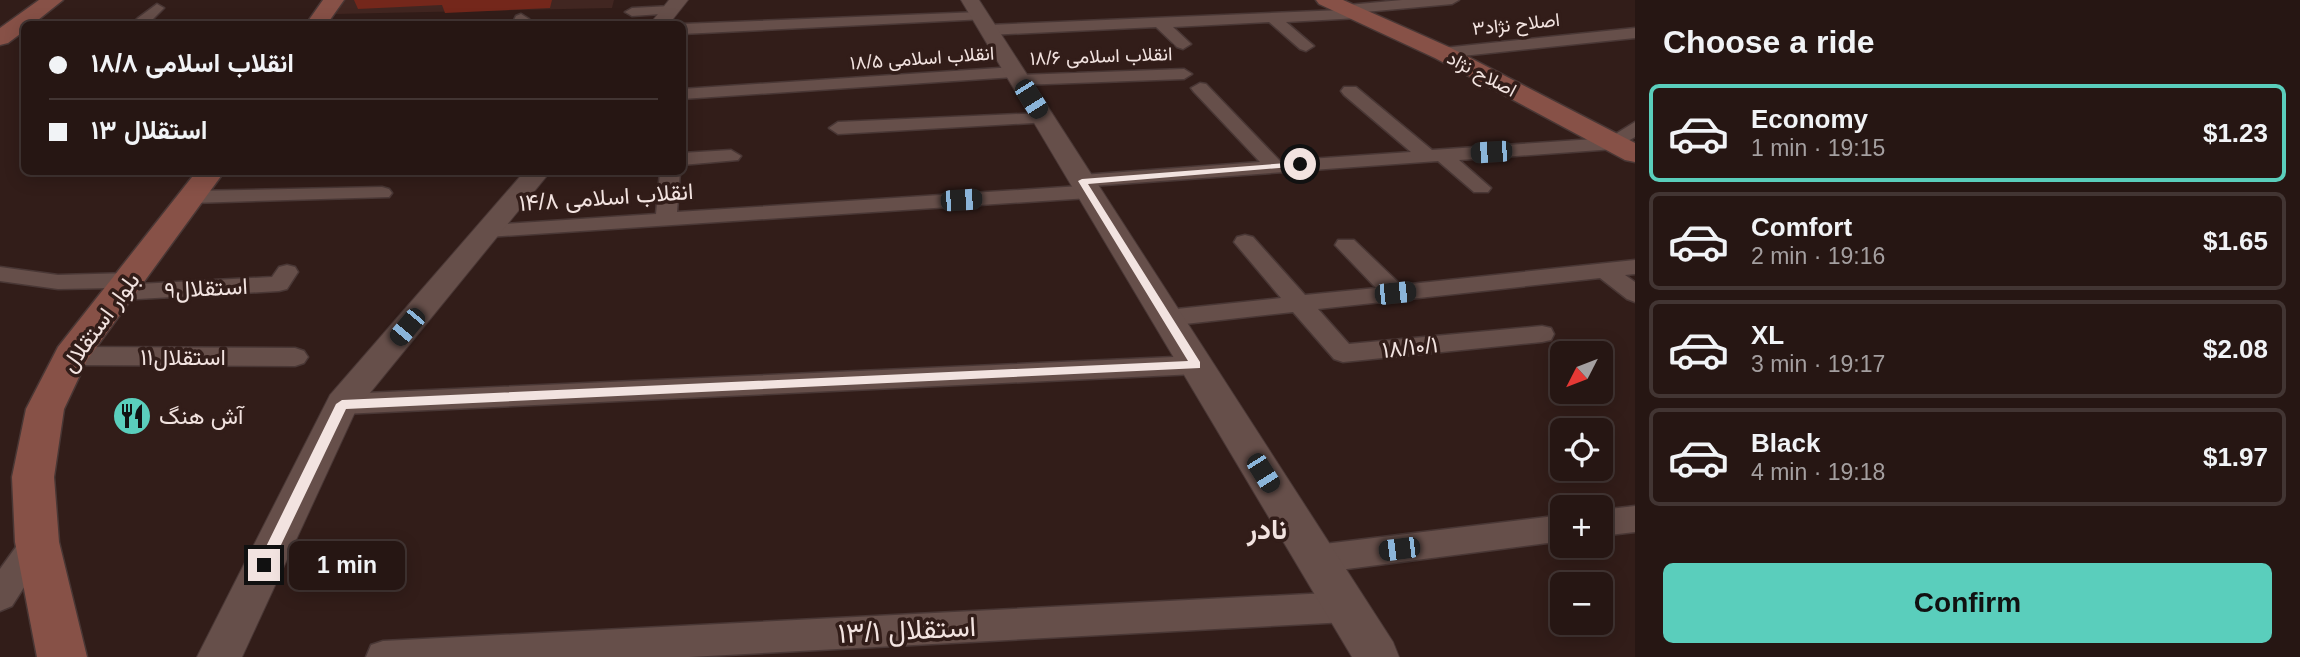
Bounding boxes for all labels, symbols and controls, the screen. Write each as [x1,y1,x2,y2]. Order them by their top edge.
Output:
street label: اصلاح نژاد۳ [1471,9,1561,41]
text: Choose a ride [1663,24,1875,60]
street label: ۱۸/۵ انقلاب اسلامی [849,42,995,75]
street label: ۱۸/۶ انقلاب اسلامی [1029,43,1173,70]
street label: اصلاح نژاد [1443,47,1520,103]
text: ۱۸/۸ انقلاب اسلامی [91,48,294,78]
car [1011,76,1052,122]
icon: car [1667,102,1730,165]
text: Economy [1751,104,1868,134]
text: ۱۳ استقلال [91,115,207,145]
text: $1.23 [2203,118,2268,148]
text: 1 min · 19:15 [1751,135,1885,161]
car [1470,140,1513,164]
route start [1284,148,1316,180]
street label: ۱۴/۸ انقلاب اسلامی [518,178,694,217]
car [940,188,983,212]
icon: car [1667,210,1730,273]
text: Comfort [1751,212,1852,242]
text: $1.65 [2203,226,2268,256]
text: 2 min · 19:16 [1751,243,1885,269]
street label: بلوار استقلال [55,267,146,378]
street label: استقلال۹ [164,273,248,305]
car [1374,280,1417,306]
car [386,304,429,350]
icon: car [1667,318,1730,381]
text: XL [1751,320,1784,350]
street label: ۱۸/۱۰/۱ [1381,331,1439,363]
text: $2.08 [2203,334,2268,364]
north arrow [1550,341,1614,404]
map controls [1550,341,1613,635]
street label: استقلال۱۱ [140,344,226,372]
text: 3 min · 19:17 [1751,351,1885,377]
restaurant icon: آش هنگ [111,395,153,437]
place label: آش هنگ [159,403,245,430]
button: locate [1550,418,1613,481]
icon: car [1667,426,1730,489]
text: Black [1751,428,1820,458]
text: $1.97 [2203,442,2268,472]
car [1243,450,1284,496]
text: 4 min · 19:18 [1751,459,1885,485]
button: + [1550,495,1613,558]
district label: نادر [1246,514,1287,547]
car [1377,536,1422,562]
callout: 1 min [288,540,404,590]
route end [248,549,280,581]
text: 1 min [317,552,377,578]
button: Confirm [1663,563,2272,643]
button: − [1550,572,1613,635]
street label: ۱۳/۱ استقلال [837,611,977,650]

